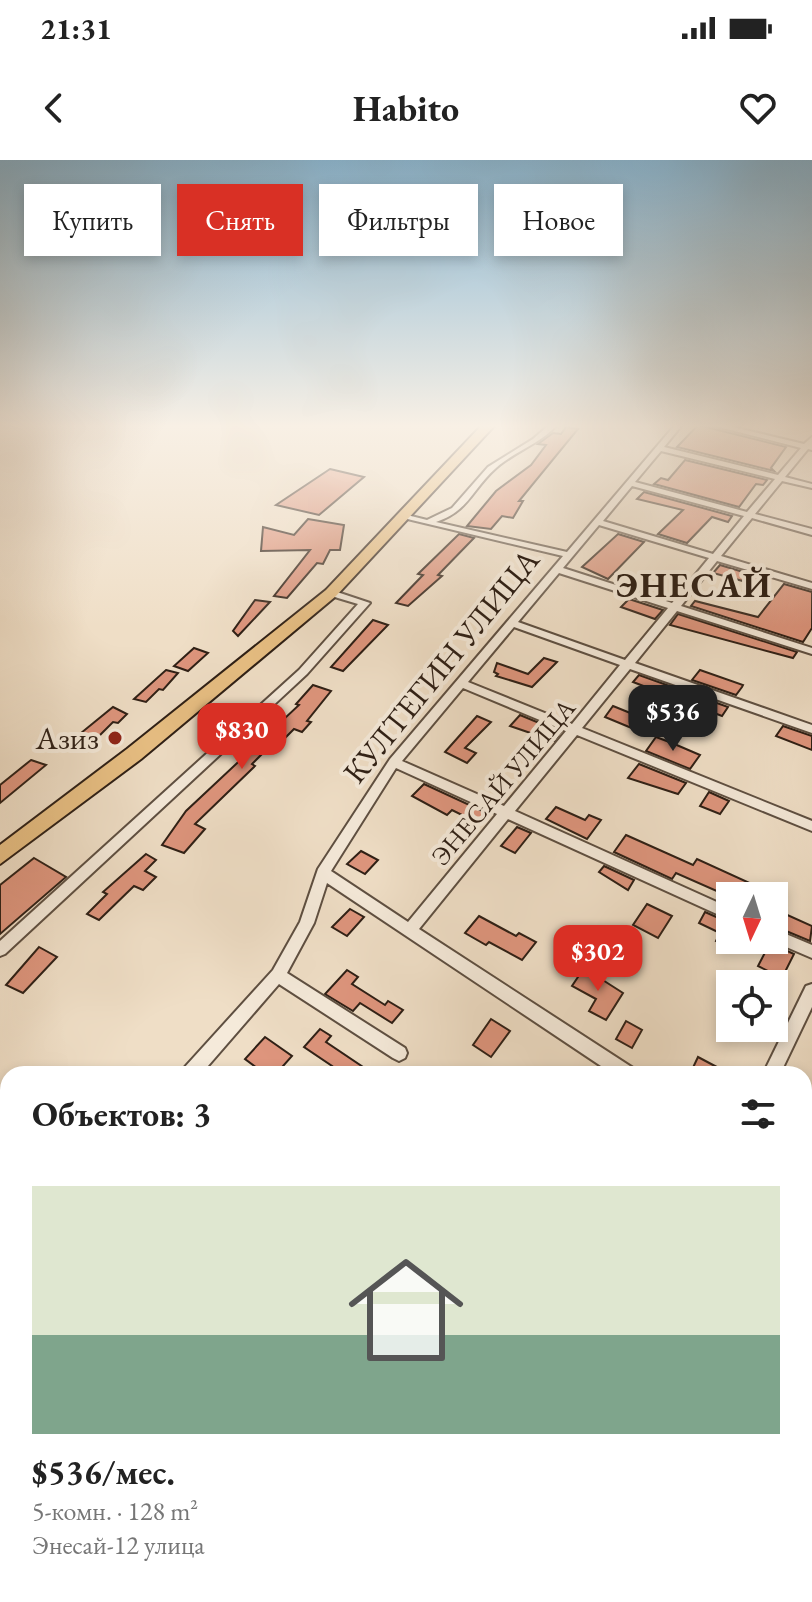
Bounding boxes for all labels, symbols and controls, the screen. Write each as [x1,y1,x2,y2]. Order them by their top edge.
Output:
text: 21:31 [40,9,112,48]
text: Habito [353,85,459,132]
icon: back [32,86,76,130]
icon: heart [736,86,780,130]
chip: Купить [24,184,161,256]
chip: Снять [177,184,303,256]
chip: Фильтры [319,184,478,256]
chip: Новое [494,184,623,256]
street label: КУЛТЕГИН УЛИЦА [334,540,549,792]
district label: ЭНЕСАЙ [615,563,773,607]
pin: $536 [626,685,720,753]
street label: ЭНЕСАЙ УЛИЦА [423,691,583,872]
text: $536 [646,694,700,728]
pin: $830 [195,703,289,771]
text: $830 [215,712,269,746]
place label: Азиз [35,717,99,759]
marker: Азиз [106,729,124,747]
north arrow [716,882,788,954]
map controls [716,882,788,1042]
pin: $302 [551,925,645,993]
text: $302 [571,934,625,968]
button: locate [716,970,788,1042]
text: Объектов: 3 [32,1092,211,1136]
icon: filters [736,1092,780,1136]
icon: home [334,1238,478,1382]
text: $536/мес. [32,1450,175,1494]
text: 5-комн. · 128 m² [32,1494,198,1528]
text: Энесай-12 улица [32,1528,205,1562]

